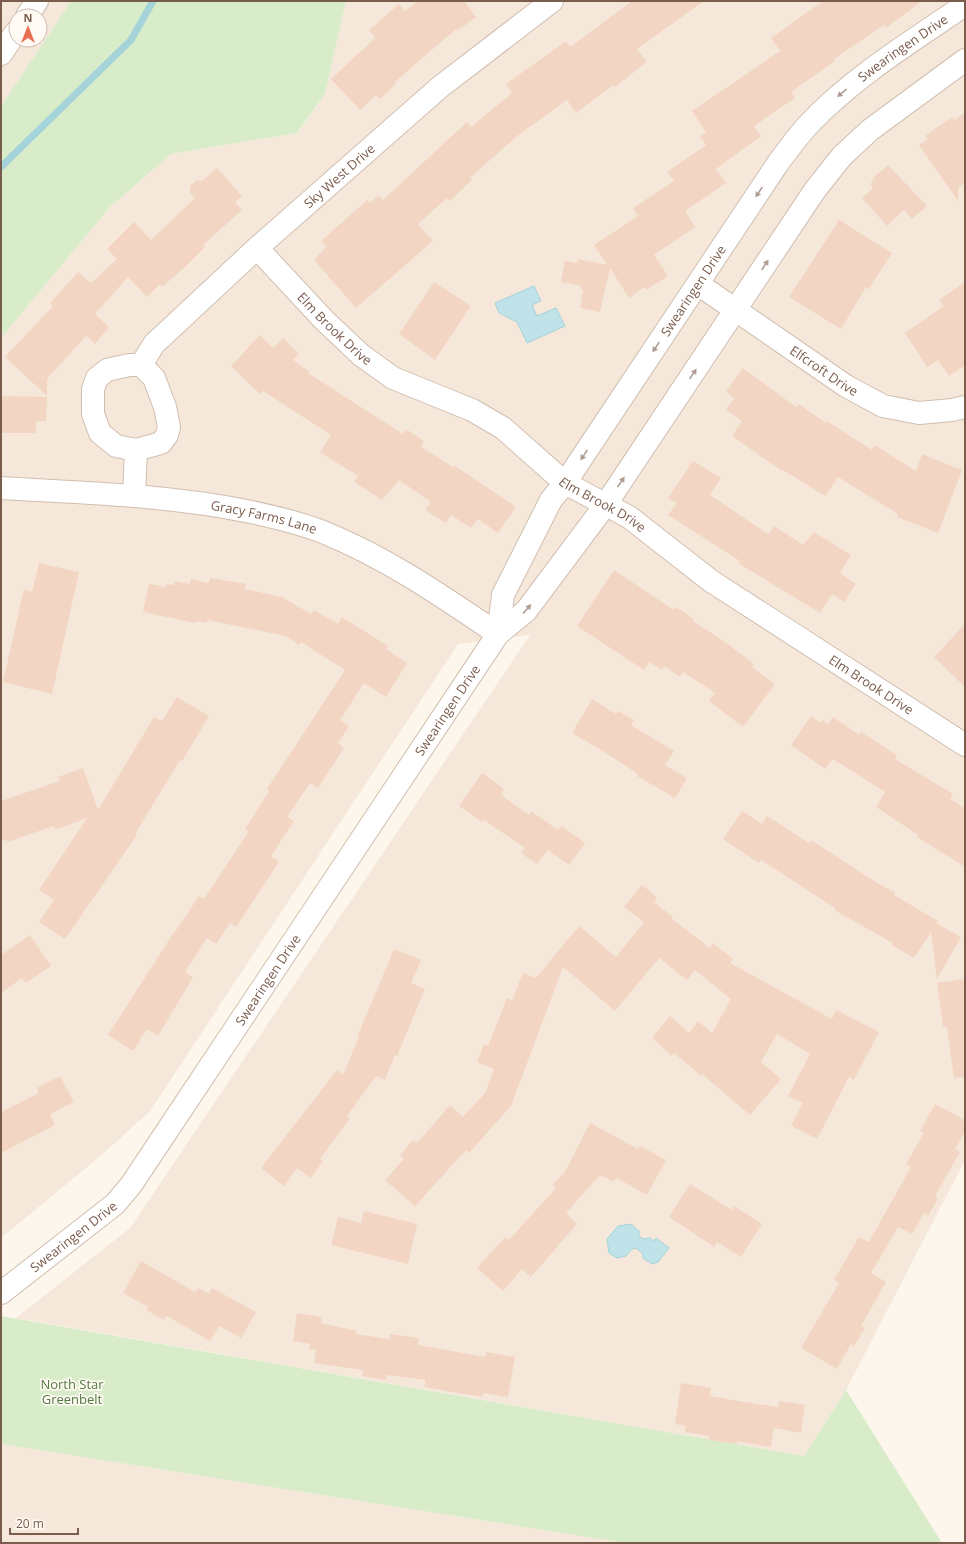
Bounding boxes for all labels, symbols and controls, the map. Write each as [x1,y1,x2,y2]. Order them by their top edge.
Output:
north arrow [8,8,48,48]
text: N [24,10,32,25]
street label: Swearingen Drive [854,10,951,86]
one-way arrow [837,89,848,98]
street label: Sky West Drive [300,139,379,212]
one-way arrow [755,187,763,197]
street label: Swearingen Drive [656,241,730,340]
one-way arrow [761,260,769,271]
street label: Elm Brook Drive [294,288,376,369]
street label: Elfcroft Drive [787,341,861,400]
one-way arrow [652,342,660,352]
one-way arrow [690,368,697,379]
one-way arrow [580,450,588,460]
street label: Elm Brook Drive [555,473,650,536]
one-way arrow [617,477,625,487]
street label: Gracy Farms Lane [210,496,319,538]
one-way arrow [523,603,532,614]
street label: Elm Brook Drive [826,651,917,719]
street label: Swearingen Drive [410,661,484,759]
street label: Swearingen Drive [231,931,305,1029]
street label: Swearingen Drive [26,1197,121,1276]
park label: North Star Greenbelt [40,1375,104,1408]
scale bar [10,1510,78,1536]
text: 20 m [16,1515,44,1532]

